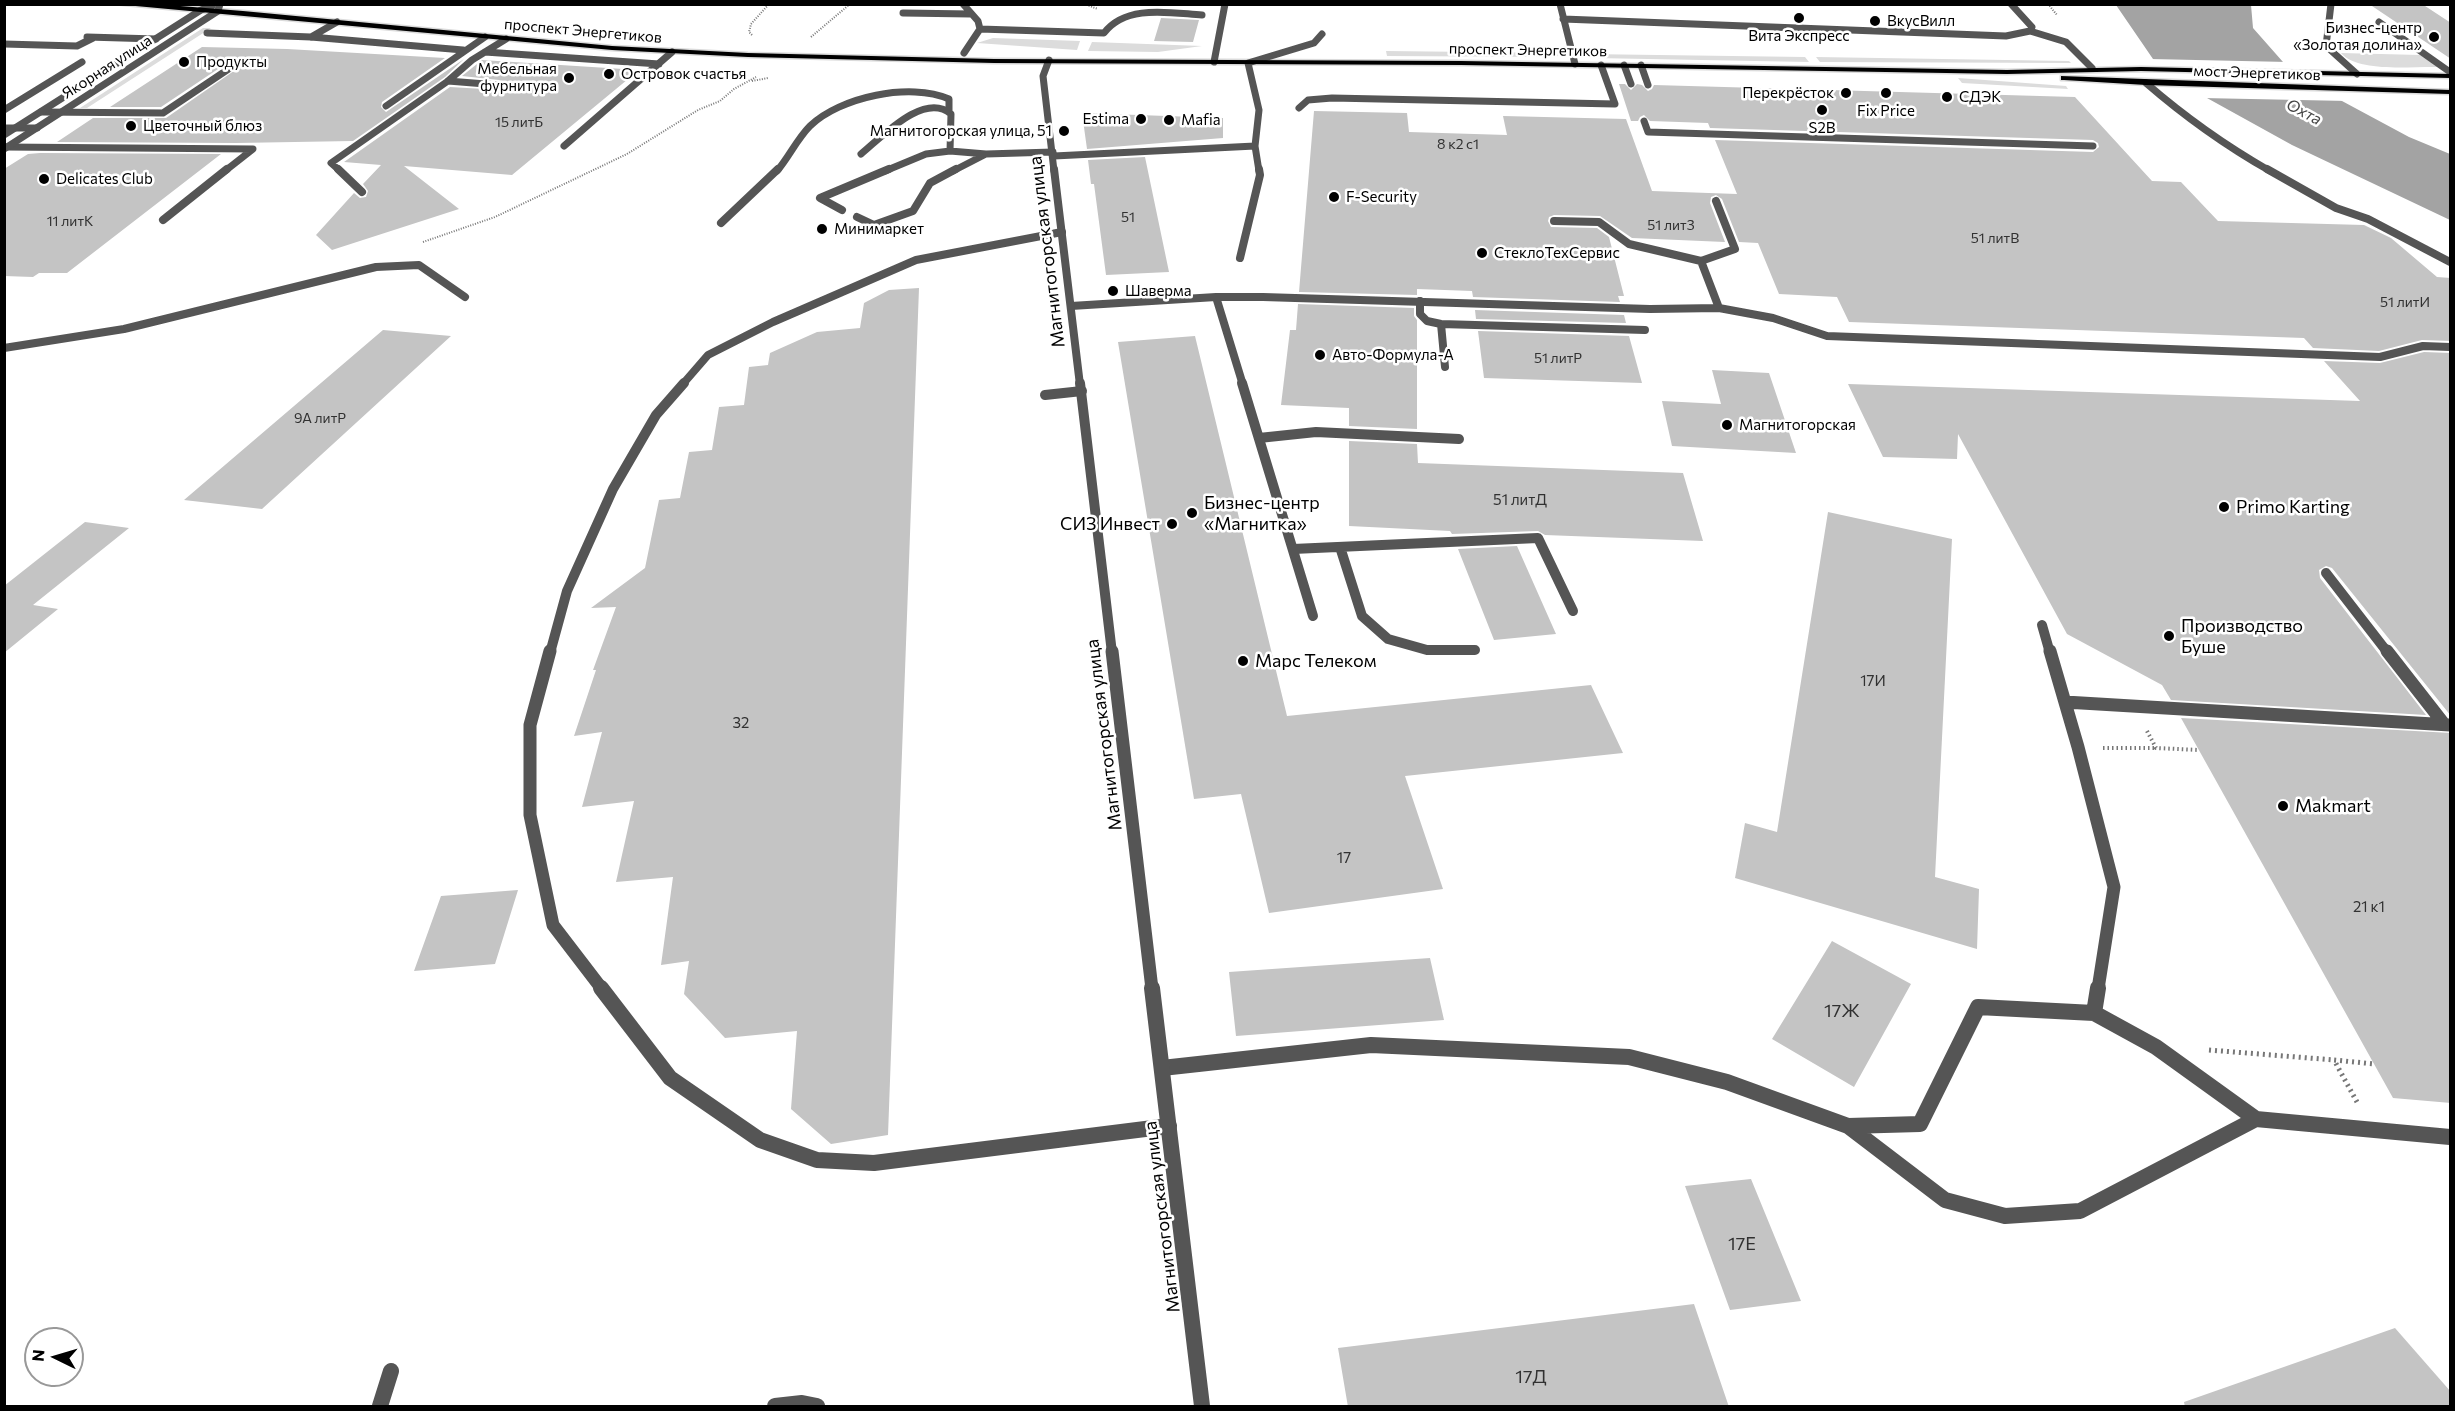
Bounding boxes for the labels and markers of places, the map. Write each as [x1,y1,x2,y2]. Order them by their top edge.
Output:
marker: Вита Экспресс [1792,11,1806,25]
place label: ВкусВилл [1887,12,1955,30]
marker: ВкусВилл [1868,14,1882,28]
place label: Бизнес-центр «Золотая долина» [2293,19,2422,54]
place label: Вита Экспресс [1748,27,1850,45]
marker: Бизнес-центр «Золотая долина» [2427,30,2441,44]
place label: Продукты [196,53,267,71]
marker: Продукты [177,55,191,69]
place label: Мебельная фурнитура [477,60,557,95]
place label: Островок счастья [621,65,746,83]
marker: Островок счастья [602,67,616,81]
marker: Мебельная фурнитура [562,71,576,85]
place label: Перекрёсток [1742,84,1834,102]
marker: Перекрёсток [1839,86,1853,100]
marker: Fix Price [1879,86,1893,100]
place label: СДЭК [1959,88,2001,106]
marker: СДЭК [1940,90,1954,104]
place label: Fix Price [1857,102,1915,120]
marker: S2B [1815,103,1829,117]
place label: Estima [1082,110,1129,128]
place label: Mafia [1181,111,1221,129]
marker: Estima [1134,112,1148,126]
marker: Mafia [1162,113,1176,127]
place label: Цветочный блюз [143,117,262,135]
marker: Цветочный блюз [124,119,138,133]
place label: S2B [1809,119,1835,137]
place label: Магнитогорская улица, 51 [870,122,1052,140]
marker: Магнитогорская улица, 51 [1057,124,1071,138]
place label: Delicates Club [56,170,153,188]
marker: Delicates Club [37,172,51,186]
place label: F-Security [1346,188,1417,206]
marker: F-Security [1327,190,1341,204]
place label: Минимаркет [834,220,924,238]
marker: Минимаркет [815,222,829,236]
place label: СтеклоТехСервис [1494,244,1620,262]
marker: СтеклоТехСервис [1475,246,1489,260]
place label: Шаверма [1125,282,1192,300]
marker: Шаверма [1106,284,1120,298]
place label: Авто-Формула-А [1332,346,1454,364]
marker: Авто-Формула-А [1313,348,1327,362]
place label: Магнитогорская [1739,416,1856,434]
marker: Магнитогорская [1720,418,1734,432]
place label: Бизнес-центр «Магнитка» [1204,492,1320,534]
place label: Primo Karting [2236,496,2350,518]
marker: Primo Karting [2217,500,2231,514]
marker: Бизнес-центр «Магнитка» [1185,506,1199,520]
place label: СИЗ Инвест [1060,513,1160,535]
marker: СИЗ Инвест [1165,517,1179,531]
place label: Производство Буше [2181,615,2303,658]
marker: Производство Буше [2162,629,2176,643]
place label: Марс Телеком [1255,650,1377,672]
marker: Марс Телеком [1236,654,1250,668]
place label: Makmart [2295,795,2371,817]
marker: Makmart [2276,799,2290,813]

